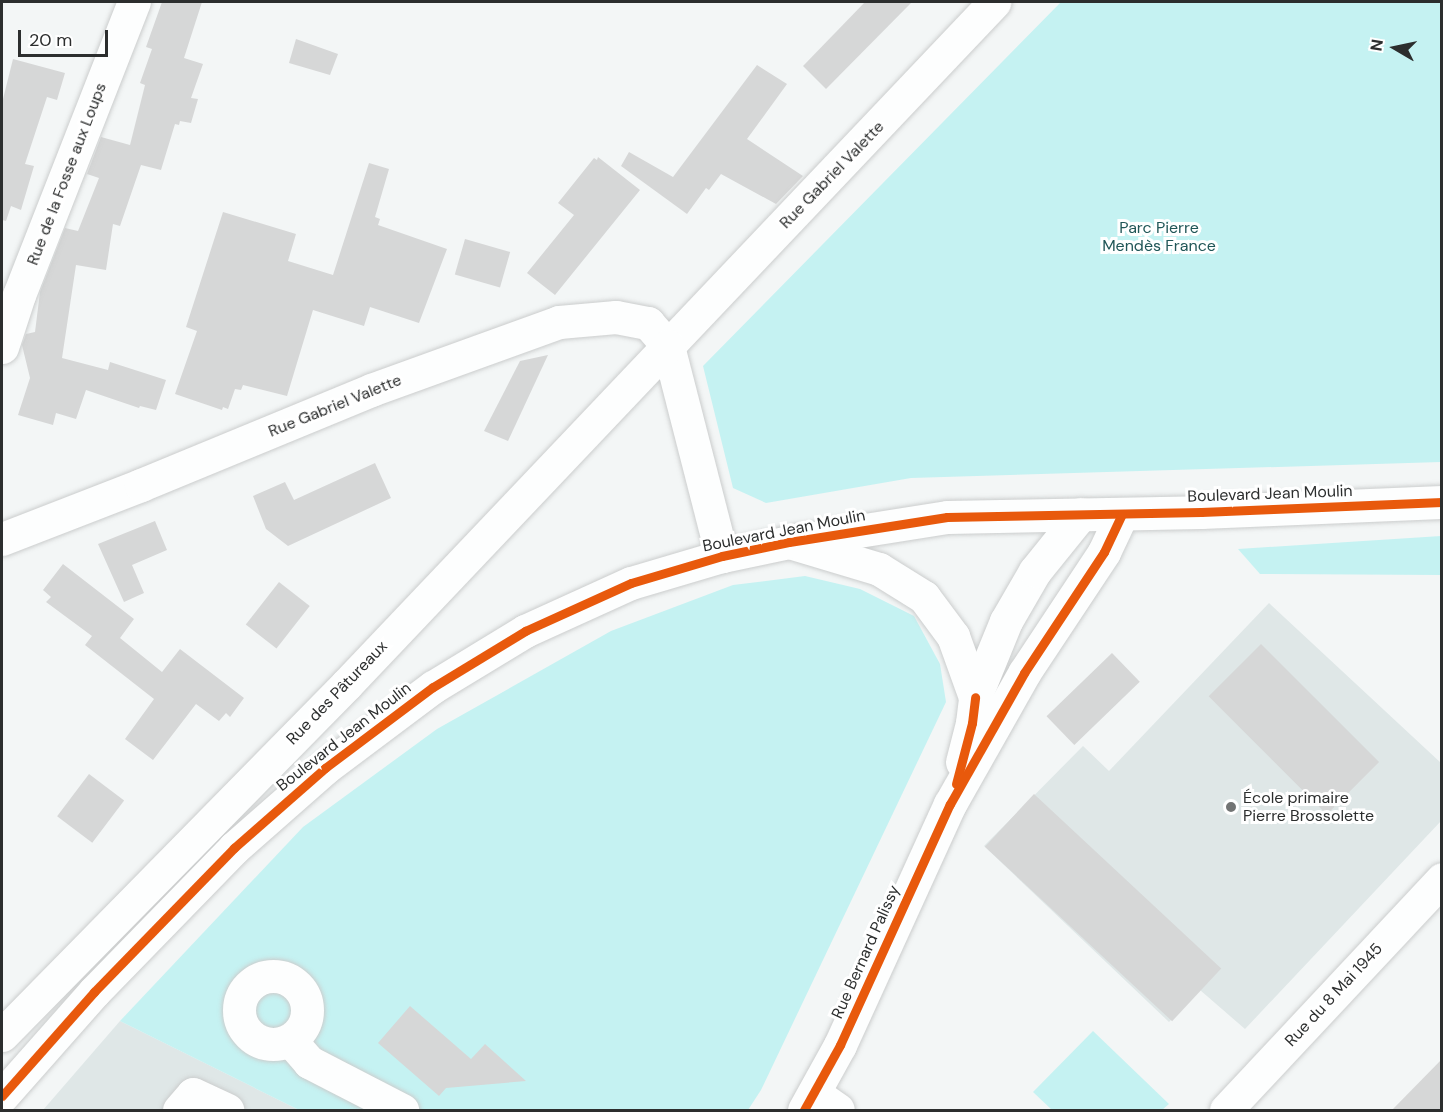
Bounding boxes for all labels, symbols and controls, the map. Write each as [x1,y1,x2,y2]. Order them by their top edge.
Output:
scale bar [21,18,111,56]
north arrow [1365,18,1425,78]
text: 20 m [29,28,72,52]
text: N [1365,38,1388,53]
street label: Rue de la Fosse aux Loups [23,80,111,268]
street label: Rue Gabriel Valette [776,117,888,233]
park label: Parc Pierre Mendès France [1102,218,1216,256]
street label: Rue Gabriel Valette [266,371,404,441]
street label: Boulevard Jean Moulin [1187,482,1353,506]
street label: Boulevard Jean Moulin [701,506,867,556]
street label: Rue des Pâtureaux [283,637,391,749]
street label: Boulevard Jean Moulin [273,679,415,795]
place label: École primaire Pierre Brossolette [1243,788,1374,826]
marker: École primaire Pierre Brossolette [1224,800,1238,814]
street label: Rue Bernard Palissy [828,882,904,1022]
street label: Rue du 8 Mai 1945 [1281,939,1387,1051]

